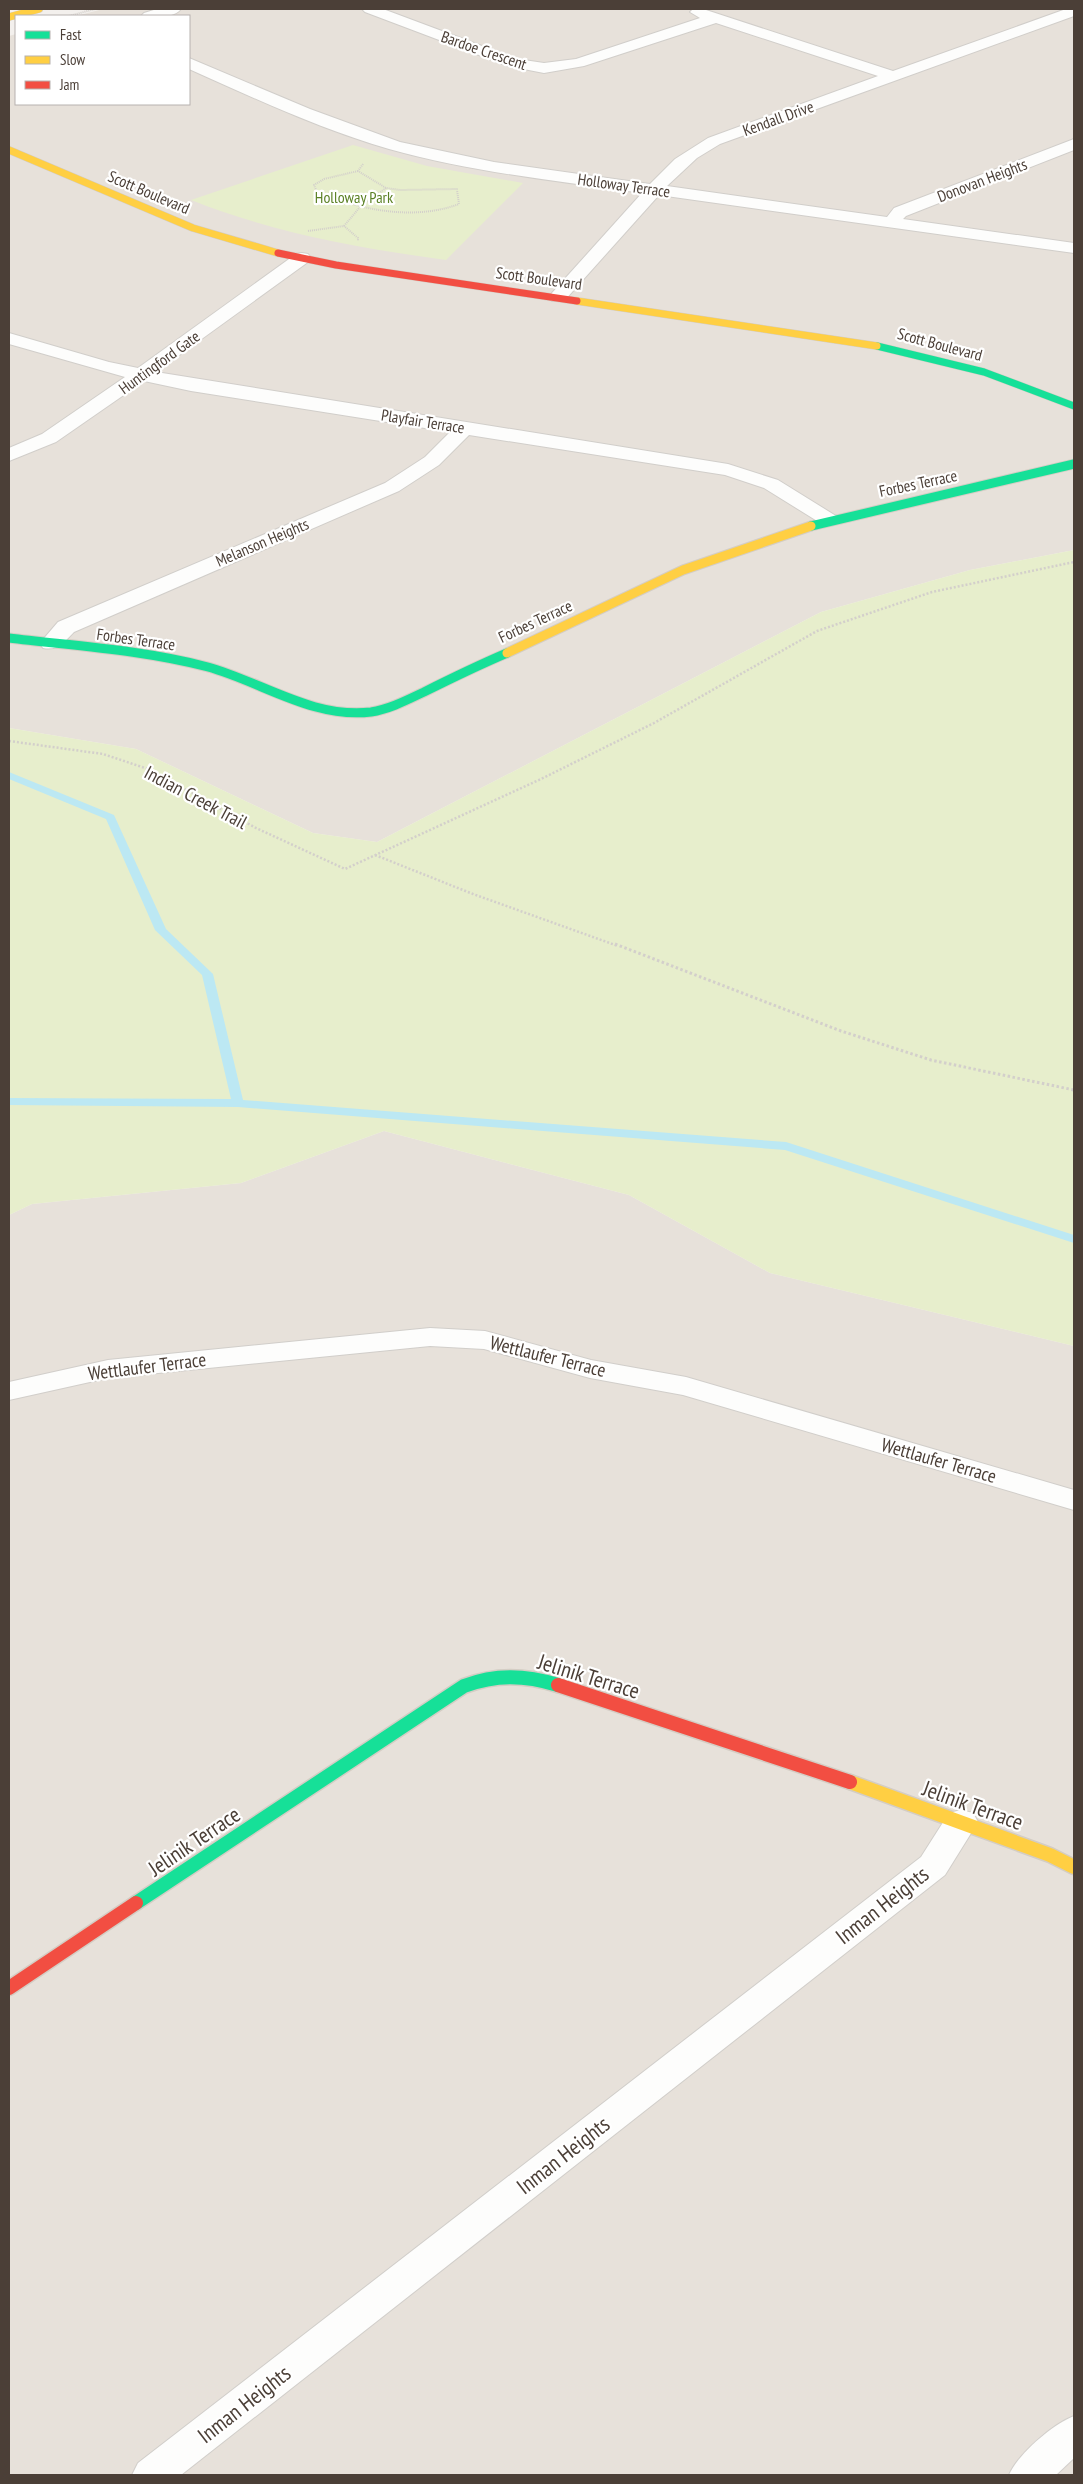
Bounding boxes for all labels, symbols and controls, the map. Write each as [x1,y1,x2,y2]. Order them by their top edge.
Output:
legend [15,15,190,105]
text: Fast [60,25,81,44]
street label: Bardoe Crescent [439,26,530,74]
text: Slow [60,50,85,69]
text: Jam [59,75,79,94]
street label: Kendall Drive [740,96,816,140]
street label: Donovan Heights [934,154,1030,206]
street label: Scott Boulevard [105,166,193,218]
street label: Holloway Terrace [576,169,672,201]
park label: Holloway Park [315,187,394,207]
street label: Scott Boulevard [495,262,583,294]
street label: Scott Boulevard [896,323,985,365]
street label: Huntingford Gate [115,326,203,398]
street label: Playfair Terrace [380,405,466,437]
street label: Forbes Terrace [877,465,959,501]
street label: Melanson Heights [212,513,312,571]
street label: Forbes Terrace [495,595,575,647]
street label: Forbes Terrace [95,624,177,654]
street label: Indian Creek Trail [140,760,252,834]
street label: Wettlaufer Terrace [488,1330,609,1382]
street label: Wettlaufer Terrace [87,1347,207,1385]
street label: Wettlaufer Terrace [879,1432,999,1488]
street label: Jelinik Terrace [534,1647,643,1705]
street label: Jelinik Terrace [918,1774,1027,1836]
street label: Jelinik Terrace [142,1800,245,1882]
street label: Inman Heights [830,1860,934,1950]
street label: Inman Heights [511,2110,615,2200]
street label: Inman Heights [192,2359,296,2449]

